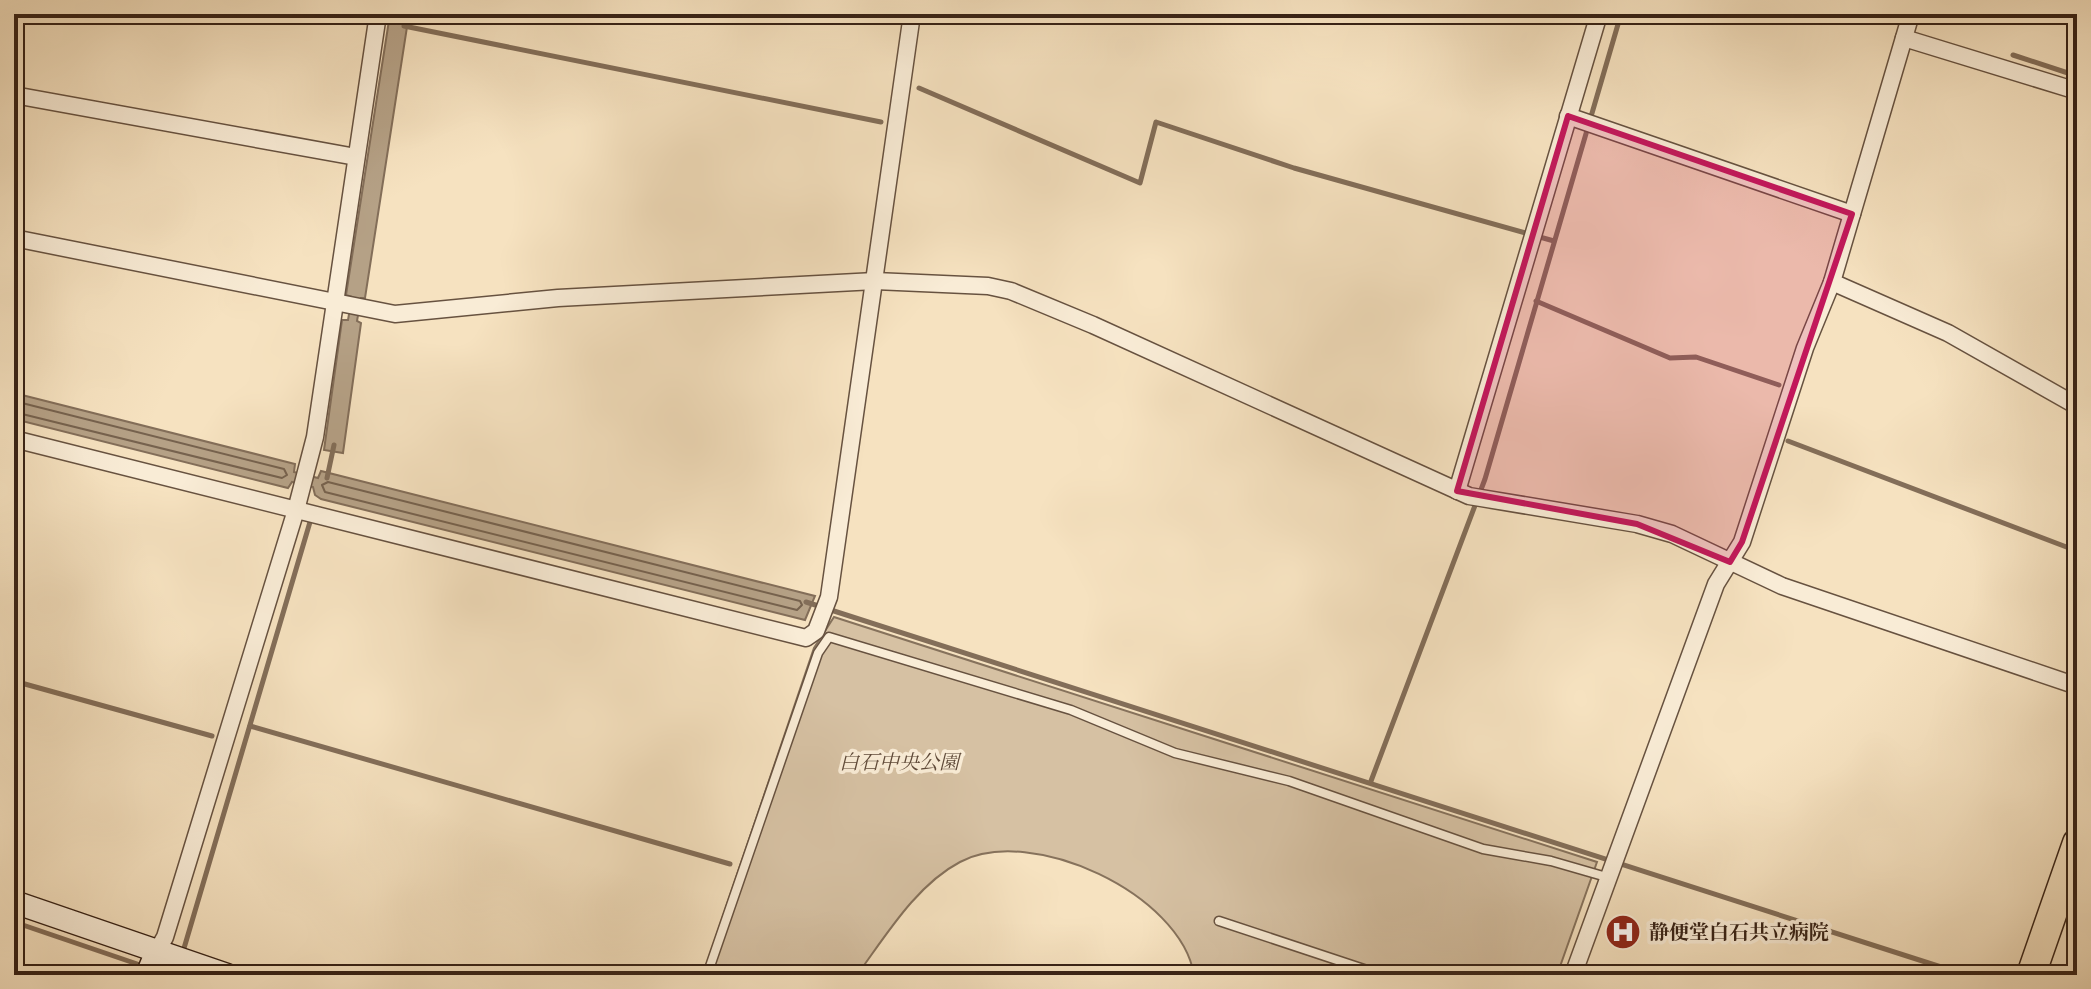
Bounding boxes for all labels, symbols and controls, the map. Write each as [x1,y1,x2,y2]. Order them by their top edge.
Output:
park label: 白石中央公園 [839,750,962,774]
hospital icon: 静便堂白石共立病院 [1604,913,1642,951]
place label: 静便堂白石共立病院 [1649,920,1829,944]

